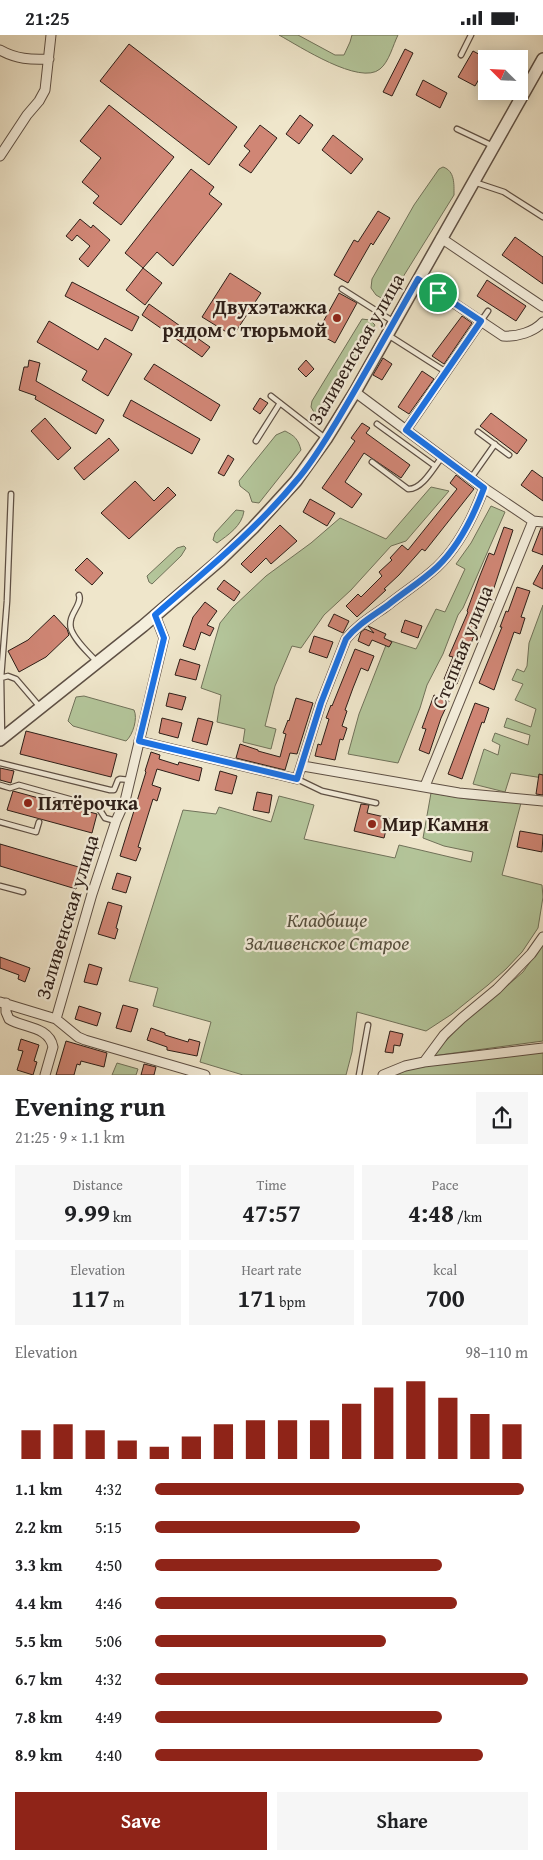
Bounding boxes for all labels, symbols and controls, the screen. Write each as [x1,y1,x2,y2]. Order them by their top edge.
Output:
text: 21:25 [25,4,70,32]
north arrow [478,50,528,100]
map controls [478,50,528,100]
street label: Заливенская улица [300,267,411,430]
pin [417,272,459,314]
icon: arrive [424,279,452,307]
place label: Двухэтажка рядом с тюрьмой [162,292,328,344]
marker: Двухэтажка рядом с тюрьмой [331,312,343,324]
street label: Степная улица [424,580,500,713]
place label: Пятёрочка [38,788,139,817]
marker: Пятёрочка [22,797,34,809]
place label: Мир Камня [382,809,489,838]
marker: Мир Камня [366,818,378,830]
street label: Заливенская улица [28,830,106,1003]
park label: Кладбище Заливенское Старое [245,905,409,957]
text: Evening run [15,1085,166,1126]
button: share [476,1092,528,1144]
text: 21:25 · 9 × 1.1 km [15,1125,125,1149]
text: Distance [73,1175,123,1195]
text: Time [257,1175,286,1195]
text: Pace [432,1175,459,1195]
text: 9.99 [64,1195,110,1231]
text: 47:57 [242,1195,301,1231]
text: 4:48 [408,1195,454,1231]
text: km [110,1207,132,1227]
text: /km [454,1207,482,1227]
text: Elevation [70,1260,125,1280]
text: Heart rate [241,1260,302,1280]
text: kcal [433,1260,457,1280]
text: 117 [71,1280,110,1316]
text: 171 [237,1280,276,1316]
text: 700 [426,1280,465,1316]
text: m [110,1292,125,1312]
text: bpm [276,1292,306,1312]
text: Elevation [15,1340,78,1364]
text: 98–110 m [465,1340,528,1364]
text: 1.1 km [15,1477,62,1501]
text: 4:32 [95,1477,122,1501]
text: 2.2 km [15,1515,62,1539]
text: 5:15 [95,1515,122,1539]
text: 3.3 km [15,1553,62,1577]
text: 4:50 [95,1553,122,1577]
text: 4.4 km [15,1591,62,1615]
text: 4:46 [95,1591,122,1615]
text: 5.5 km [15,1629,62,1653]
text: 5:06 [95,1629,122,1653]
text: 6.7 km [15,1667,62,1691]
text: 4:32 [95,1667,122,1691]
text: 7.8 km [15,1705,62,1729]
text: 4:49 [95,1705,122,1729]
text: 8.9 km [15,1743,62,1767]
text: 4:40 [95,1743,122,1767]
button: Save [15,1792,267,1850]
button: Share [277,1792,528,1850]

